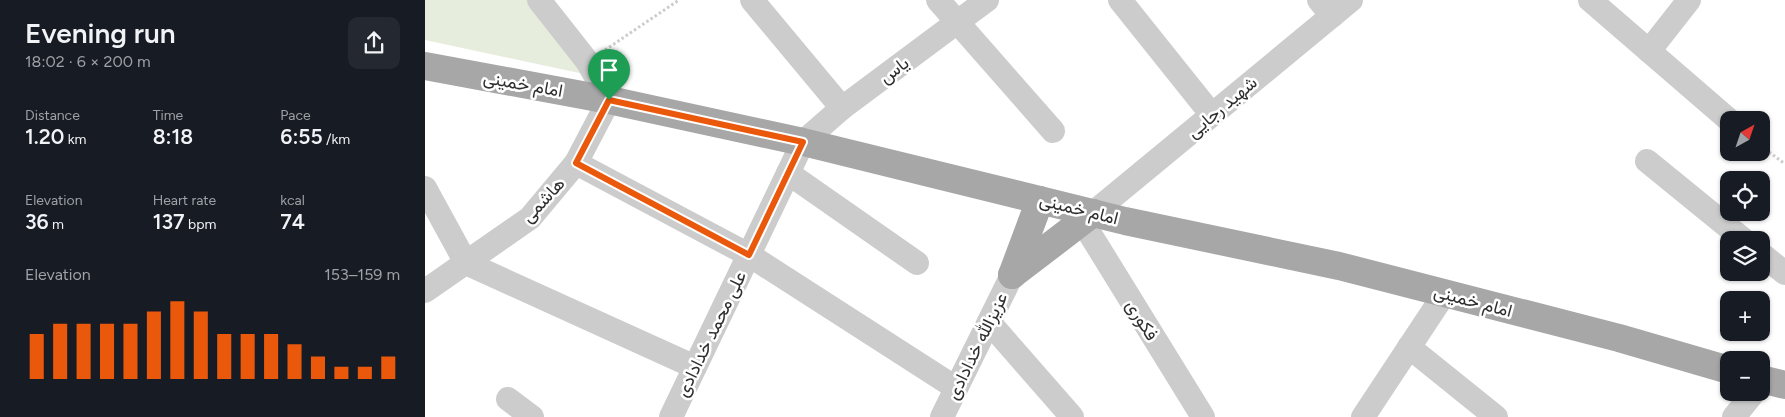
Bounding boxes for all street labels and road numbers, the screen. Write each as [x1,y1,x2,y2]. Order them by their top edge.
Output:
street label: یاس [875,52,913,88]
street label: امام خمینی [481,66,564,103]
street label: شهید رجایی [1182,71,1262,143]
street label: هاشمی [517,173,569,227]
street label: امام خمینی [1037,189,1121,230]
street label: علی محمد خدادادی [671,267,751,401]
street label: امام خمینی [1431,280,1515,323]
street label: عزیزالله خدادادی [942,289,1012,403]
street label: فکوری [1121,295,1163,345]

